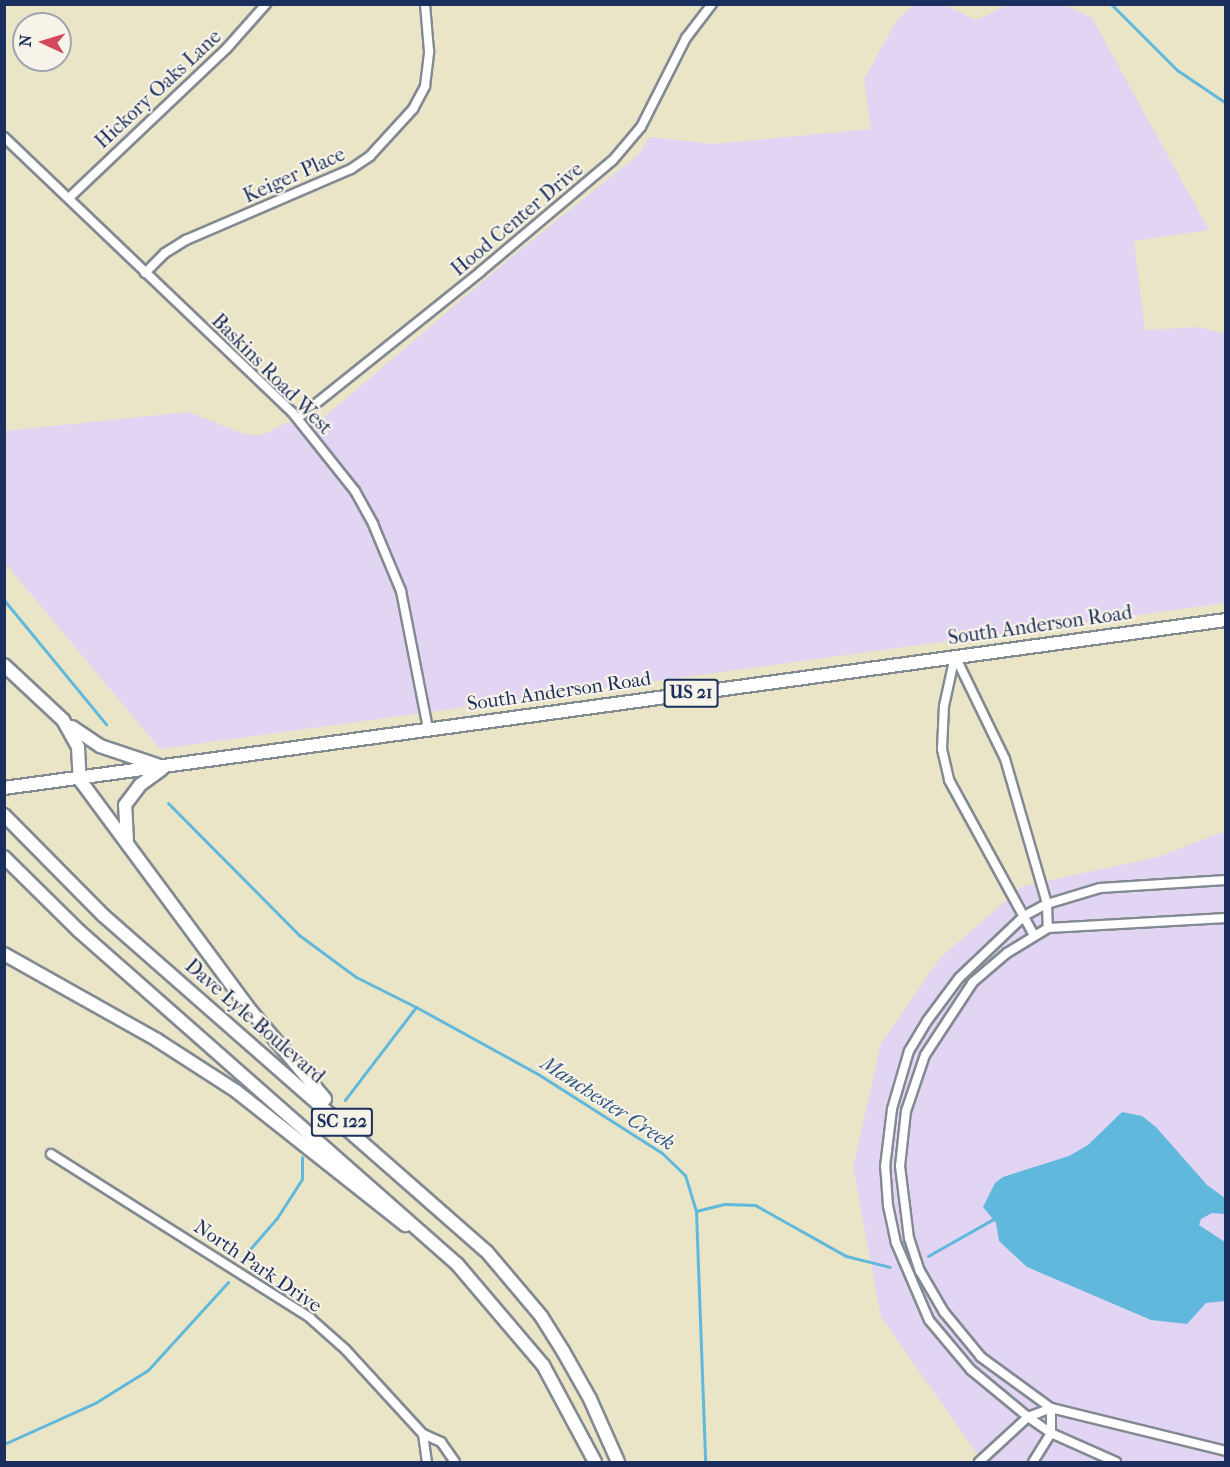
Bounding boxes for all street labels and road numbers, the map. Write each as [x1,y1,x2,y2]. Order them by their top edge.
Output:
street label: Hickory Oaks Lane [90,24,226,154]
street label: Keiger Place [239,142,349,208]
street label: Hood Center Drive [446,157,588,281]
street label: Baskins Road West [207,309,337,439]
street label: South Anderson Road [946,600,1134,650]
street label: South Anderson Road [465,666,653,716]
road number: US 21 [662,678,720,708]
street label: Dave Lyle Boulevard [180,954,330,1088]
road number: SC 122 [310,1107,374,1137]
street label: North Park Drive [190,1214,326,1318]

